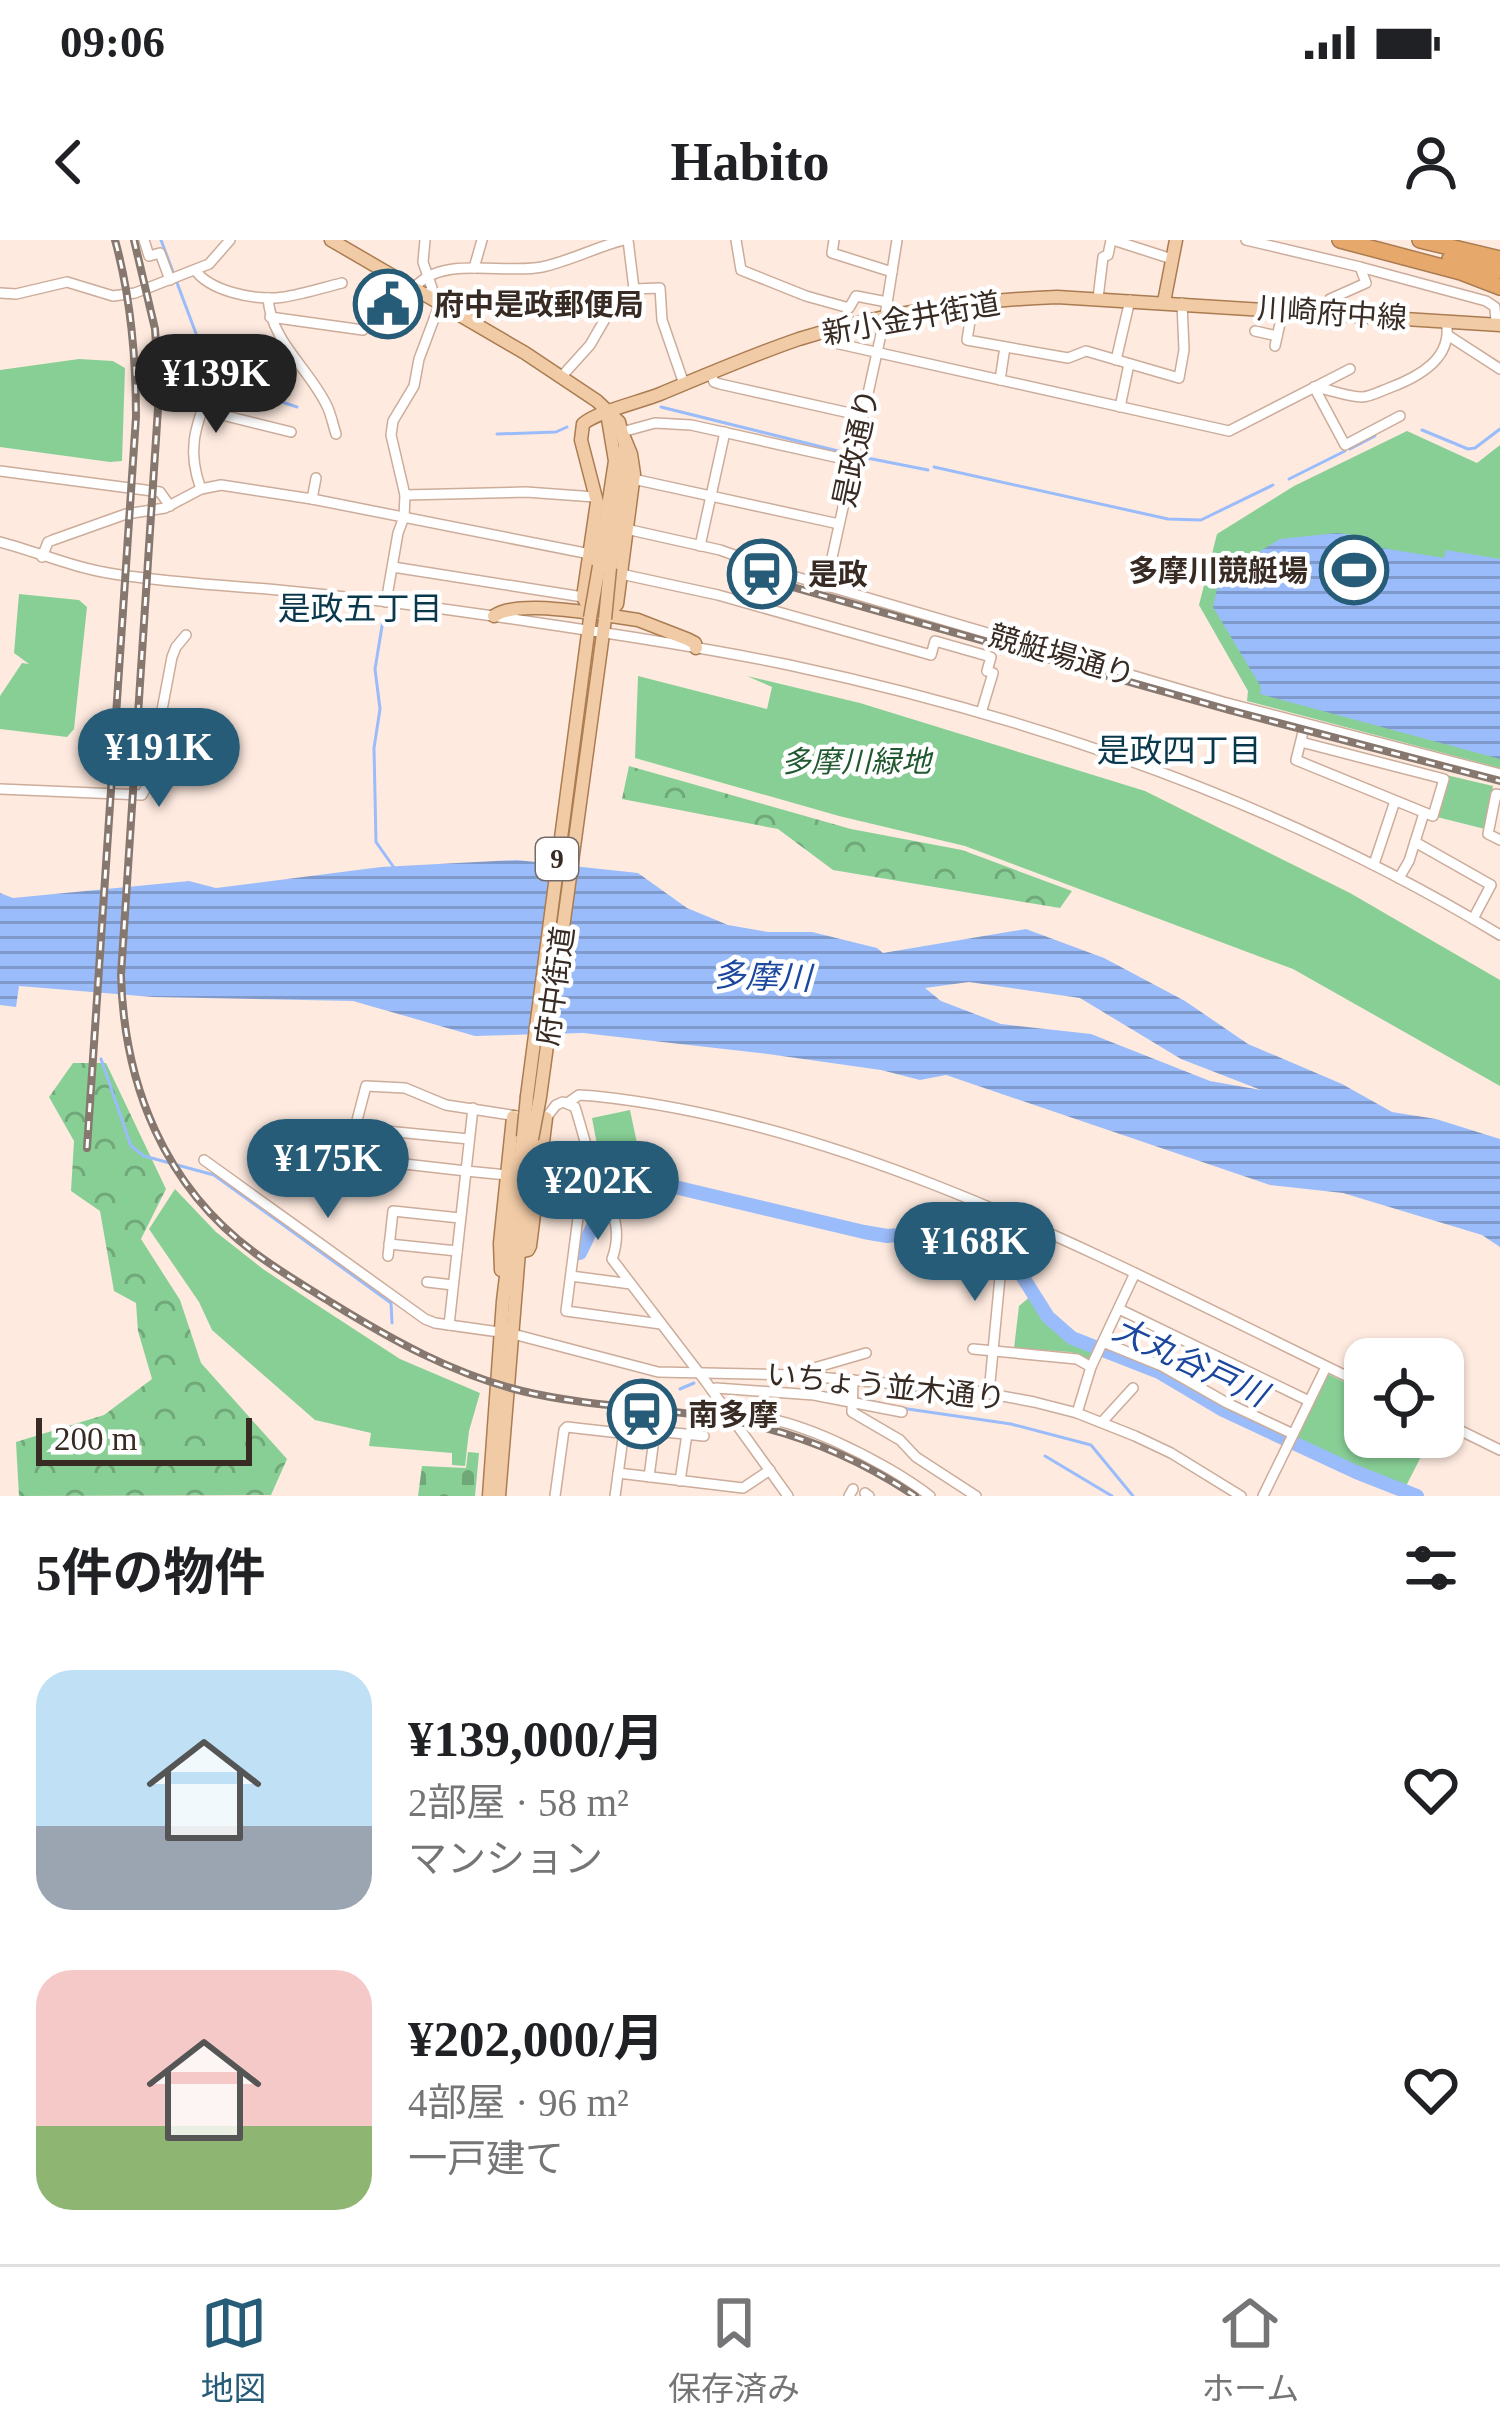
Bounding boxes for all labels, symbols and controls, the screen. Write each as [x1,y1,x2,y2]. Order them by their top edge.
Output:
text: 09:06 [60,17,165,67]
icon: back [36,129,102,195]
icon: person [1398,129,1464,195]
text: Habito [670,132,830,192]
public building icon: 府中是政郵便局 [353,269,423,339]
street label: 新小金井街道 [820,286,1002,350]
place label: 府中是政郵便局 [434,288,644,321]
street label: 川崎府中線 [1256,291,1408,335]
pin: ¥139K [132,334,300,436]
text: ¥139K [162,351,270,394]
street label: 是政通り [827,386,885,510]
sports icon: 多摩川競艇場 [1319,535,1389,605]
station icon: 是政 [727,539,797,609]
place label: 多摩川競艇場 [1128,554,1308,587]
place label: 是政 [808,558,868,591]
district label: 是政五丁目 [278,591,443,627]
street label: 競艇場通り [985,618,1139,692]
pin: ¥191K [75,708,243,810]
text: ¥191K [105,725,213,768]
district label: 是政四丁目 [1097,733,1262,769]
park label: 多摩川緑地 [781,745,934,778]
road number: 9 [536,838,578,880]
street label: 府中街道 [530,924,580,1048]
water label: 多摩川 [712,957,815,997]
pin: ¥175K [244,1119,412,1221]
text: ¥175K [274,1136,382,1179]
pin: ¥202K [514,1141,682,1243]
text: ¥202K [544,1158,652,1201]
pin: ¥168K [891,1202,1059,1304]
text: ¥168K [921,1219,1029,1262]
water label: 大丸谷戸川 [1108,1311,1275,1414]
map controls [1344,1338,1464,1458]
button: locate [1344,1338,1464,1458]
street label: いちょう並木通り [765,1357,1007,1415]
station icon: 南多摩 [607,1379,677,1449]
place label: 南多摩 [688,1398,778,1431]
scale bar [36,1412,252,1465]
text: 200 m [54,1421,137,1457]
icon: filters [1398,1535,1464,1601]
text: 5件の物件 [36,1545,266,1601]
text: ¥139,000/月 [408,1711,664,1767]
icon: home [132,1718,276,1862]
icon: heart [1398,1757,1464,1823]
text: 2部屋 · 58 m² [408,1781,629,1824]
text: マンション [408,1837,603,1880]
text: ¥202,000/月 [408,2011,664,2067]
icon: home [132,2018,276,2162]
icon: heart [1398,2057,1464,2123]
text: 4部屋 · 96 m² [408,2081,629,2124]
text: 一戸建て [408,2137,564,2180]
tab: 地図 [201,2290,267,2410]
tab: 保存済み [668,2290,800,2410]
tab: ホーム [1201,2290,1299,2410]

